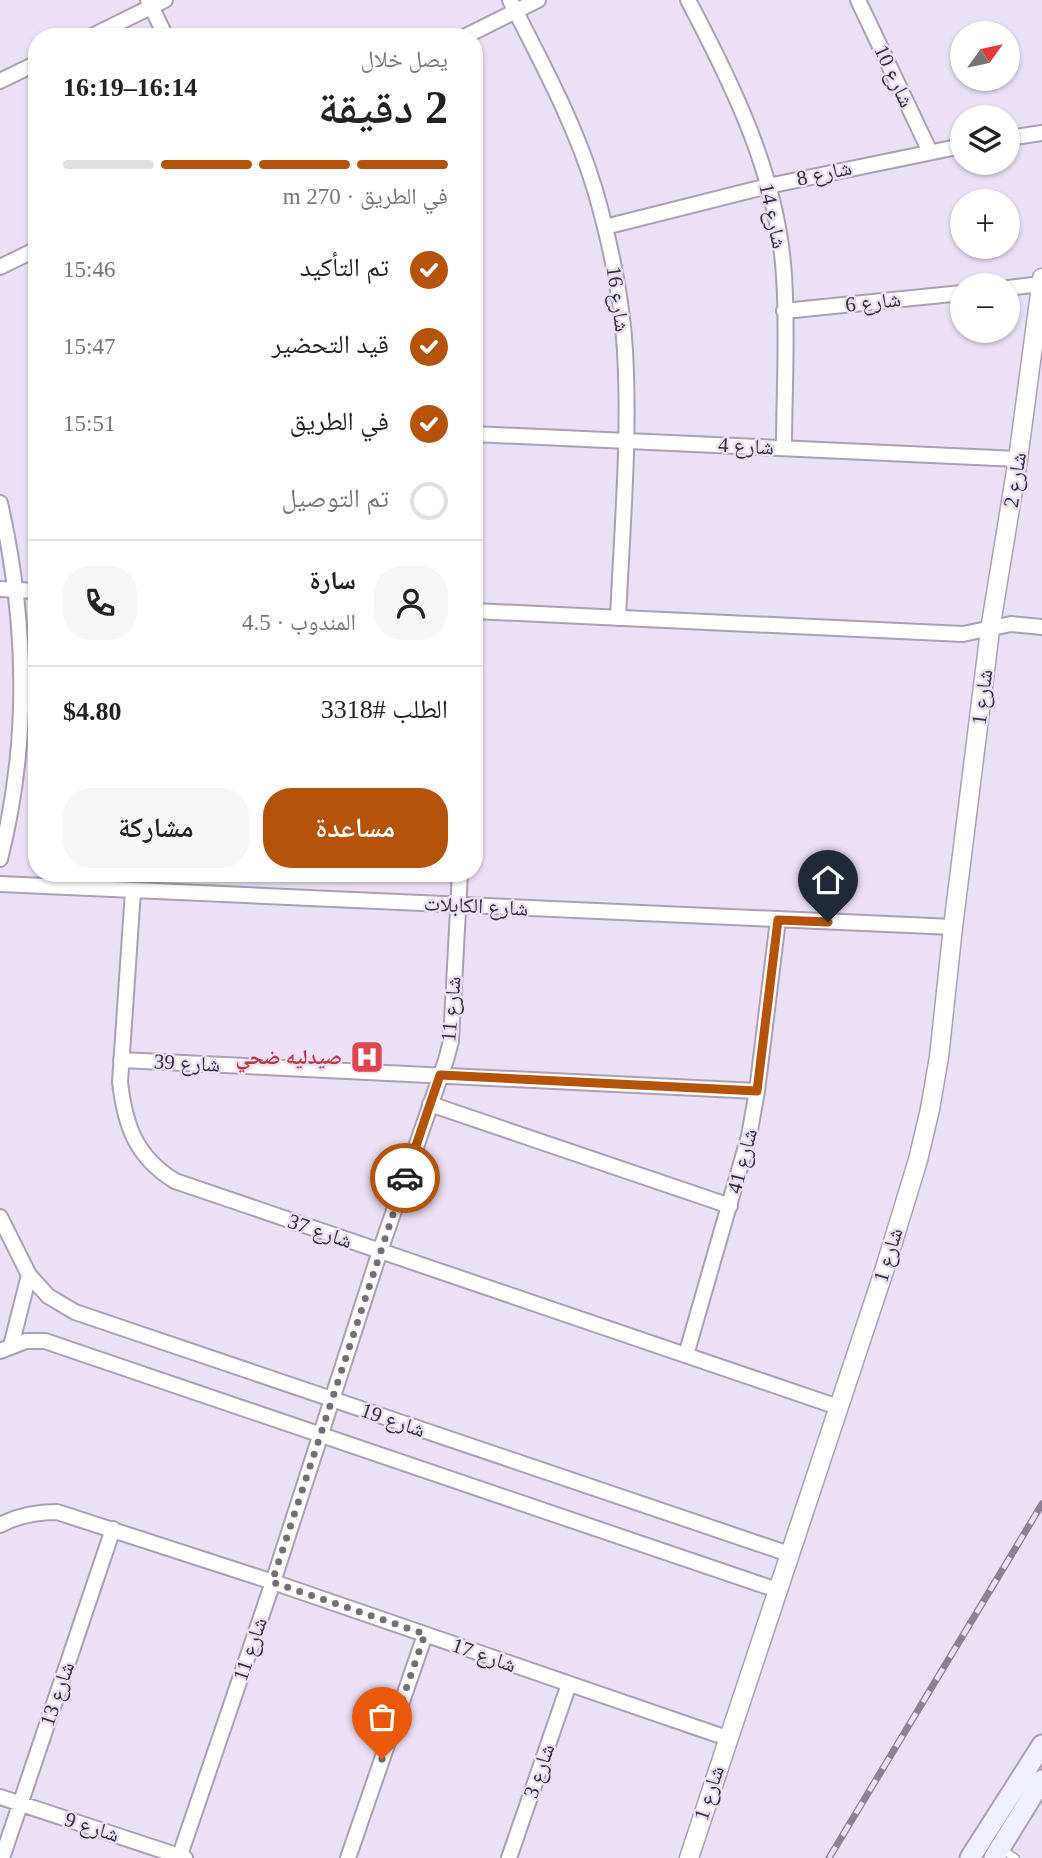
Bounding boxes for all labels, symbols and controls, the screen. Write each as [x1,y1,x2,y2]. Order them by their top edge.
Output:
north arrow [950,21,1020,91]
map controls [950,21,1020,343]
street label: شارع 10 [868,41,919,111]
text: يصل خلال [361,47,448,72]
text: 16:14–16:19 [63,73,197,102]
text: 2 دقيقة [318,82,448,133]
button: layers [950,105,1020,175]
street label: شارع 8 [794,155,854,192]
street label: شارع 14 [753,181,792,251]
text: في الطريق · 270 m [283,184,448,209]
button: + [950,189,1020,259]
icon: check [410,251,448,289]
text: تم التأكيد [300,253,389,282]
text: 15:46 [63,257,115,282]
street label: شارع 16 [601,265,634,334]
button: − [950,273,1020,343]
street label: شارع 6 [844,287,902,318]
icon: check [410,328,448,366]
text: قيد التحضير [271,330,389,359]
text: 15:47 [63,334,115,359]
icon: check [410,405,448,443]
text: في الطريق [290,407,389,436]
text: 15:51 [63,411,115,436]
street label: شارع 4 [718,433,774,460]
street label: شارع 2 [999,451,1032,510]
text: تم التوصيل [281,484,389,513]
button: phone [63,566,137,640]
text: سارة [309,566,356,595]
button: person [374,566,448,640]
text: المندوب · 4.5 [242,610,356,635]
street label: شارع 1 [967,668,998,726]
text: الطلب #3318 [321,695,448,724]
text: $4.80 [63,697,122,726]
button: مشاركة [63,788,249,868]
button: مساعدة [263,788,448,868]
pin [798,850,858,922]
icon: home [809,861,847,899]
street label: شارع الكابلات [423,891,529,922]
street label: شارع 11 [436,975,467,1043]
hospital icon: صيدليه ضحي [348,1038,386,1076]
place label: صيدليه ضحي [235,1045,342,1073]
street label: شارع 39 [153,1049,221,1078]
street label: شارع 41 [722,1126,763,1196]
courier [370,1143,440,1213]
icon: car [386,1159,424,1197]
street label: شارع 37 [284,1209,355,1254]
street label: شارع 1 [868,1225,909,1285]
street label: شارع 19 [357,1398,428,1443]
street label: شارع 11 [228,1614,273,1684]
street label: شارع 17 [448,1633,519,1678]
street label: شارع 13 [35,1659,80,1730]
pin [352,1687,412,1759]
icon: bag [363,1698,401,1736]
street label: شارع 3 [519,1741,560,1802]
street label: شارع 1 [689,1763,730,1823]
street label: شارع 9 [62,1807,122,1848]

